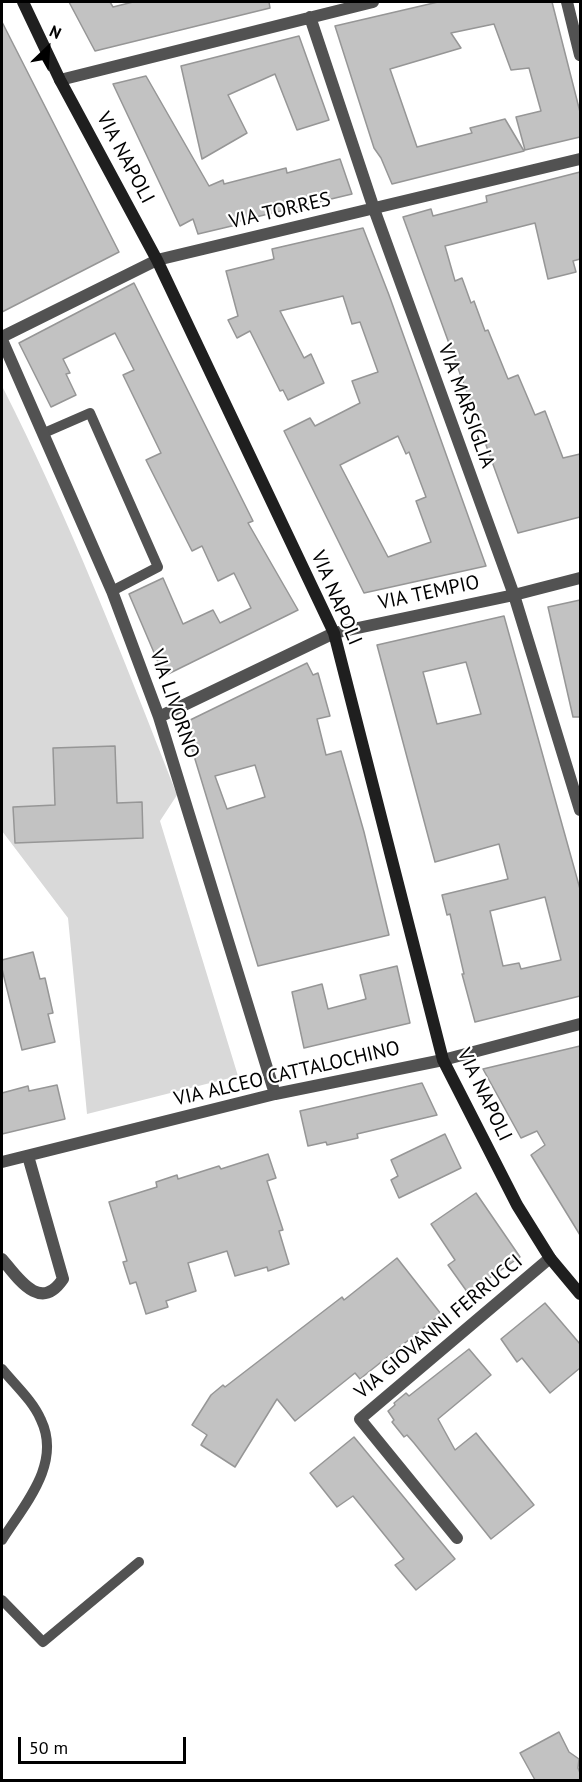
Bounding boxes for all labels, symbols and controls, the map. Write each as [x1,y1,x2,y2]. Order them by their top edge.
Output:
north arrow [18,18,78,78]
text: N [47,20,65,43]
street label: VIA NAPOLI [91,108,159,208]
street label: VIA TORRES [227,188,333,234]
street label: VIA MARSIGLIA [432,341,500,471]
street label: VIA NAPOLI [305,547,367,649]
street label: VIA TEMPIO [376,571,482,615]
street label: VIA LIVORNO [144,646,204,762]
street label: VIA ALCEO CATTALOCHINO [172,1036,402,1112]
street label: VIA NAPOLI [451,1045,517,1145]
street label: VIA GIOVANNI FERRUCCI [350,1250,528,1404]
scale bar [21,1725,189,1763]
text: 50 m [29,1736,68,1759]

